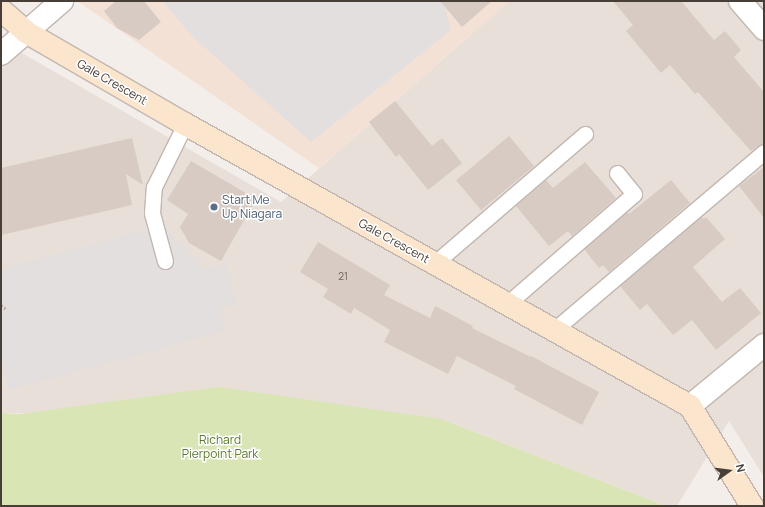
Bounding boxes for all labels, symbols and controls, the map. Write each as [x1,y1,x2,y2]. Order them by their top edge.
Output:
street label: Gale Crescent [74,56,150,108]
place label: Start Me Up Niagara [222,193,282,221]
marker: Start Me Up Niagara [209,202,219,212]
street label: Gale Crescent [356,216,432,266]
house number: 21 [338,271,348,283]
park label: Richard Pierpoint Park [182,433,258,461]
north arrow [709,451,749,491]
text: N [733,462,749,474]

